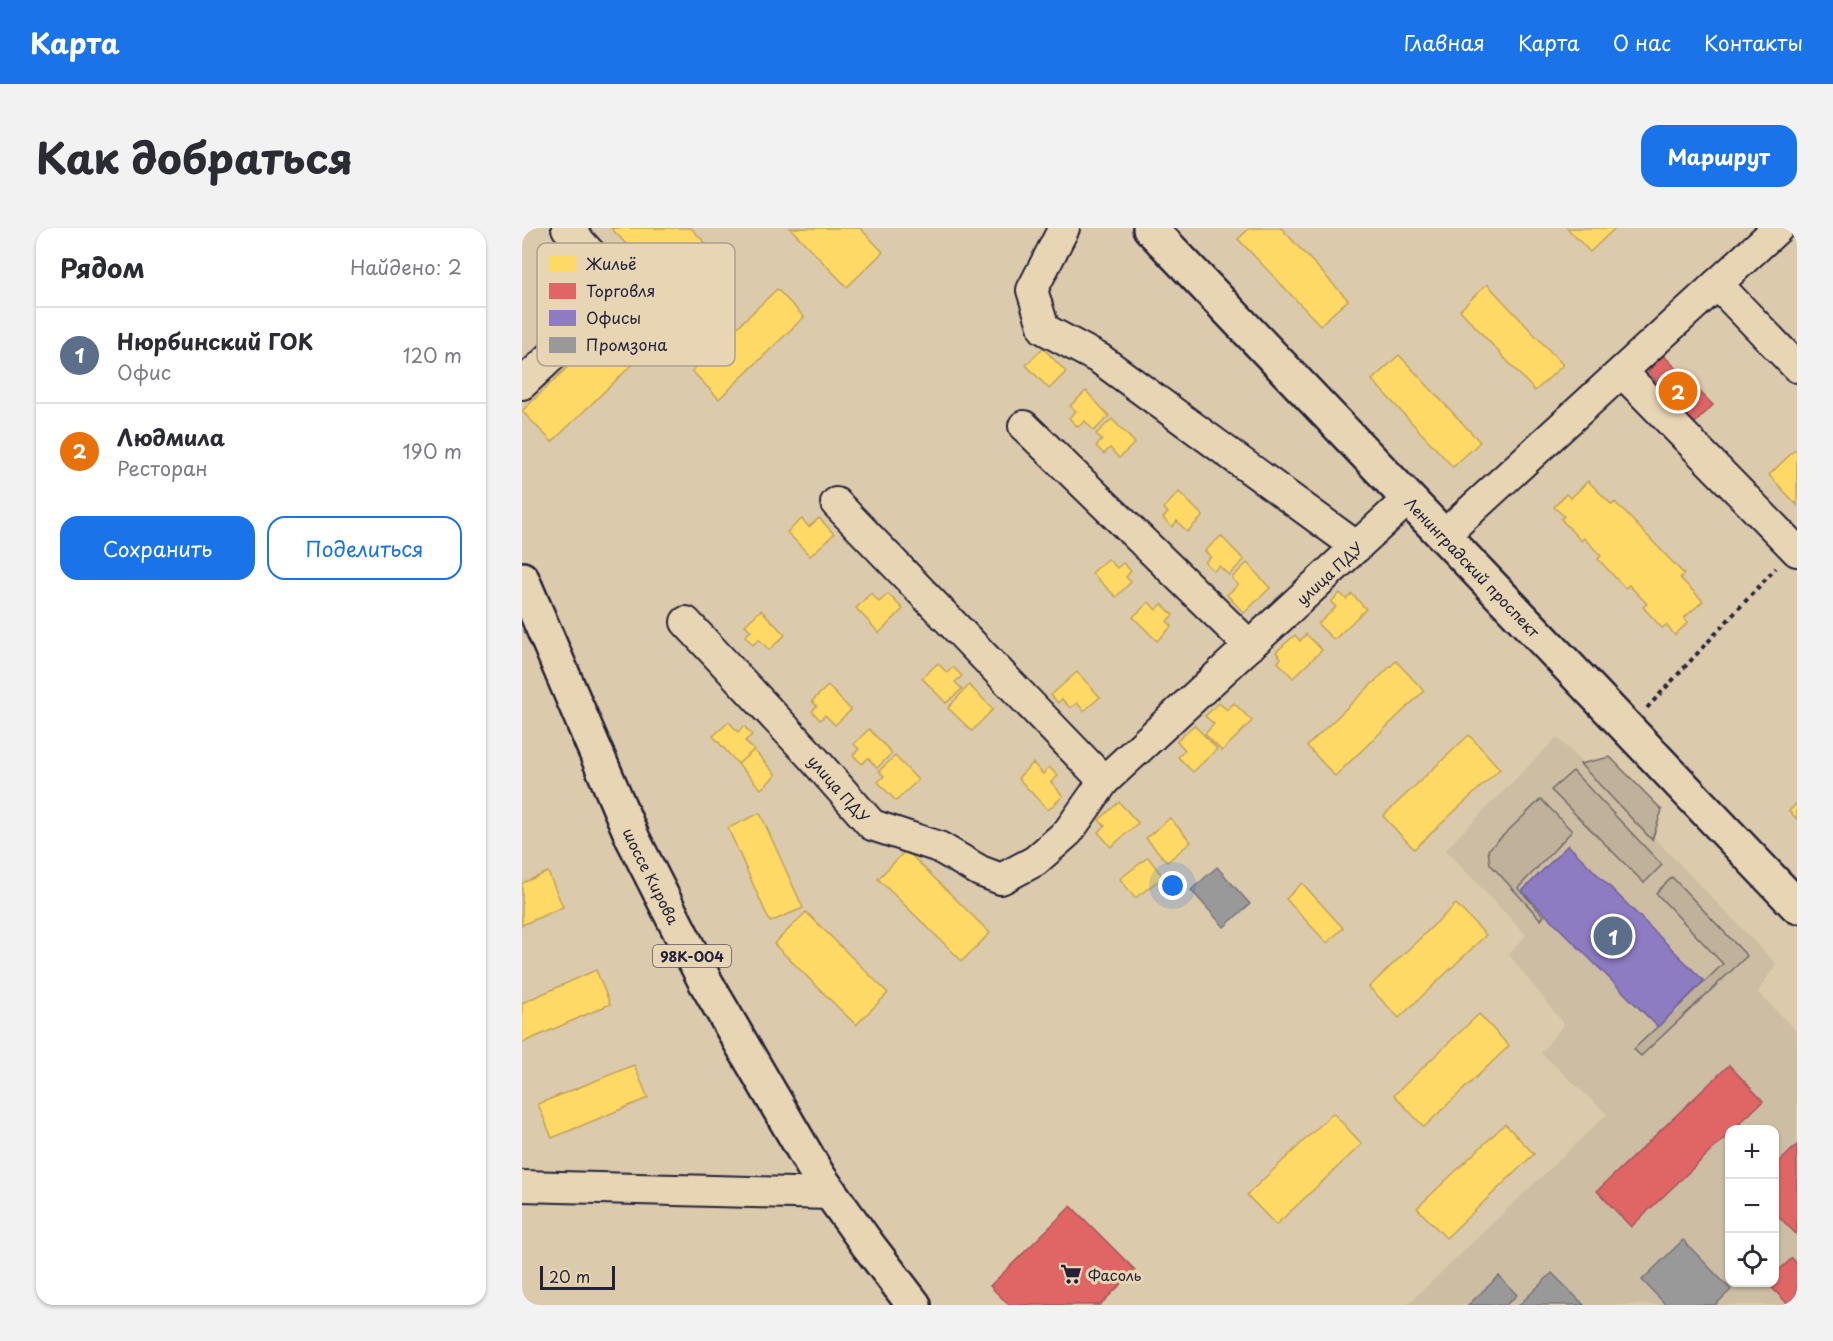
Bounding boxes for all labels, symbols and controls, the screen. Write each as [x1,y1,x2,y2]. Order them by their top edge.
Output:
text: Карта [30,21,120,64]
text: Главная [1404,26,1485,58]
text: Карта [1518,26,1580,58]
text: О нас [1613,26,1671,58]
text: Контакты [1704,26,1803,58]
text: Как добраться [36,125,353,188]
button: Маршрут [1641,125,1797,187]
legend [537,243,735,366]
text: Рядом [60,248,145,287]
text: Жильё [585,251,636,275]
text: Найдено: 2 [350,252,462,282]
text: Торговля [586,278,655,302]
text: Офисы [586,305,641,329]
text: Нюрбинский ГОК [117,324,313,357]
text: Промзона [586,332,667,356]
text: 1 [75,340,84,370]
text: 120 m [403,340,462,370]
text: Офис [117,357,171,387]
pin: 2 [1658,368,1698,414]
text: Людмила [117,420,225,453]
text: 2 [72,436,87,466]
text: 190 m [403,436,462,466]
text: Ресторан [117,453,208,483]
street label: Ленинградский проспект [1400,491,1546,642]
button: Сохранить [60,516,255,580]
button: Поделиться [267,516,462,580]
street label: улица ПДУ [1290,536,1367,609]
street label: улица ПДУ [803,749,876,827]
street label: шоссе Кирова [618,824,686,929]
your location [1158,871,1187,900]
pin: 1 [1594,914,1632,958]
road number: 98К-004 [653,945,731,967]
map controls [1725,1125,1779,1287]
button: + [1725,1125,1779,1179]
button: − [1725,1179,1779,1233]
button: locate [1725,1233,1779,1287]
supermarket icon: Фасоль [1059,1262,1083,1286]
scale bar [540,1263,615,1290]
place label: Фасоль [1088,1263,1142,1286]
text: 20 m [549,1264,590,1288]

